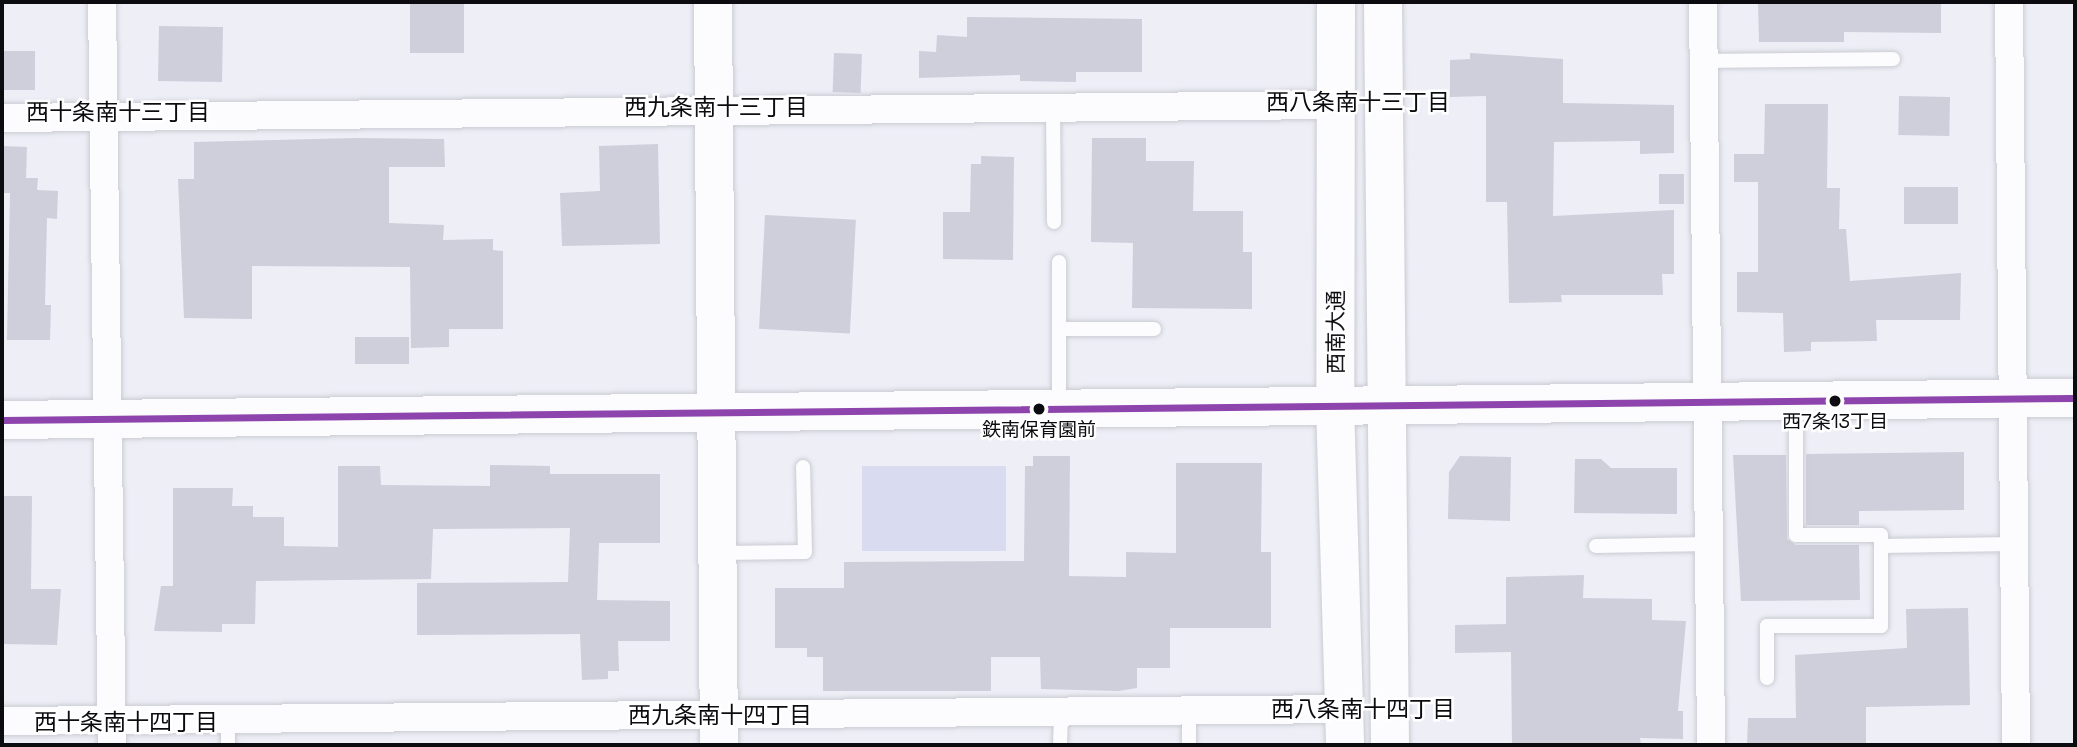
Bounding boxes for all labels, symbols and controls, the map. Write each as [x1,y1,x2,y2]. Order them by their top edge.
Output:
district label: 西八条南十三丁目 [1266,88,1450,116]
district label: 西九条南十三丁目 [624,93,808,121]
district label: 西十条南十三丁目 [26,98,210,126]
street label: 西南大通 [1323,290,1349,374]
marker: 西7条13丁目 [1828,394,1842,408]
marker: 鉄南保育園前 [1032,402,1046,416]
place label: 西7条13丁目 [1782,411,1888,433]
place label: 鉄南保育園前 [982,419,1096,441]
district label: 西八条南十四丁目 [1271,695,1455,723]
district label: 西九条南十四丁目 [628,701,812,729]
district label: 西十条南十四丁目 [34,708,218,736]

